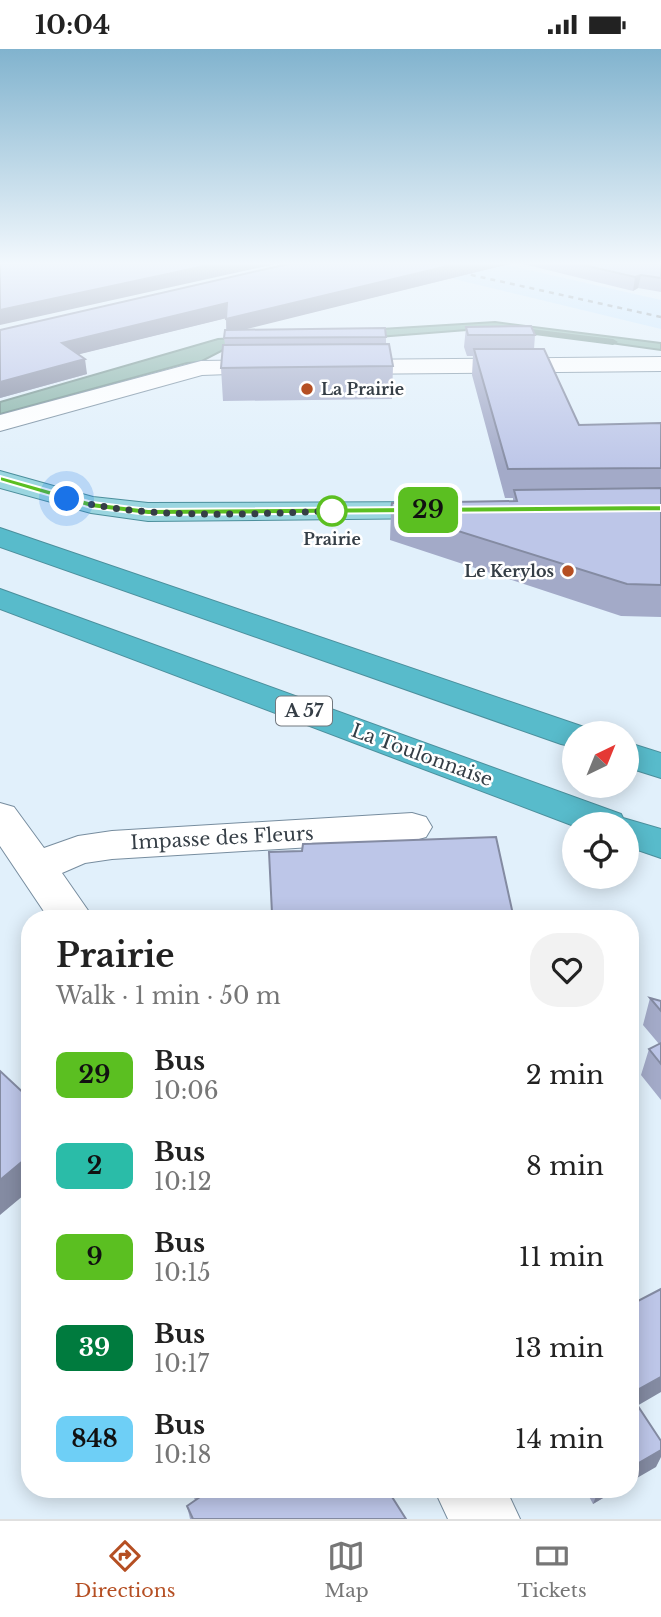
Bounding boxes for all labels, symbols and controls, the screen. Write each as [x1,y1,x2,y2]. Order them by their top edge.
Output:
text: 10:04 [35,9,110,41]
place label: La Prairie [321,379,404,399]
marker: La Prairie [299,381,315,397]
your location [49,481,84,516]
line badge: 29 [396,487,460,533]
text: 29 [412,495,444,524]
marker: Prairie [317,496,347,526]
place label: Prairie [303,529,361,549]
place label: Le Kerylos [464,561,554,581]
marker: Le Kerylos [560,563,576,579]
road number: A 57 [276,697,332,725]
street label: La Toulonnaise [348,719,496,791]
north arrow [562,721,639,798]
map controls [562,721,639,889]
button: locate [562,812,639,889]
street label: Impasse des Fleurs [130,822,314,854]
button: heart [530,933,604,1007]
text: Prairie [56,935,175,976]
text: Walk · 1 min · 50 m [56,982,281,1010]
text: Bus [154,1045,205,1077]
text: 2 min [526,1059,604,1091]
text: 29 [79,1060,110,1089]
text: 10:06 [154,1077,218,1105]
text: Bus [154,1136,205,1168]
text: 8 min [526,1150,604,1182]
text: 2 [87,1151,102,1180]
text: 10:12 [154,1168,212,1196]
text: Bus [154,1227,205,1259]
text: 11 min [519,1241,604,1273]
text: 9 [86,1242,103,1271]
text: 10:15 [154,1259,211,1287]
text: Bus [154,1318,205,1350]
text: 13 min [514,1332,604,1364]
text: 39 [79,1333,110,1362]
text: 10:17 [154,1350,209,1378]
text: Bus [154,1409,205,1441]
text: 14 min [515,1423,604,1455]
text: 848 [71,1424,118,1453]
text: 10:18 [154,1441,211,1469]
tab: Directions [74,1537,175,1602]
tab: Map [324,1537,369,1602]
tab: Tickets [518,1537,587,1602]

